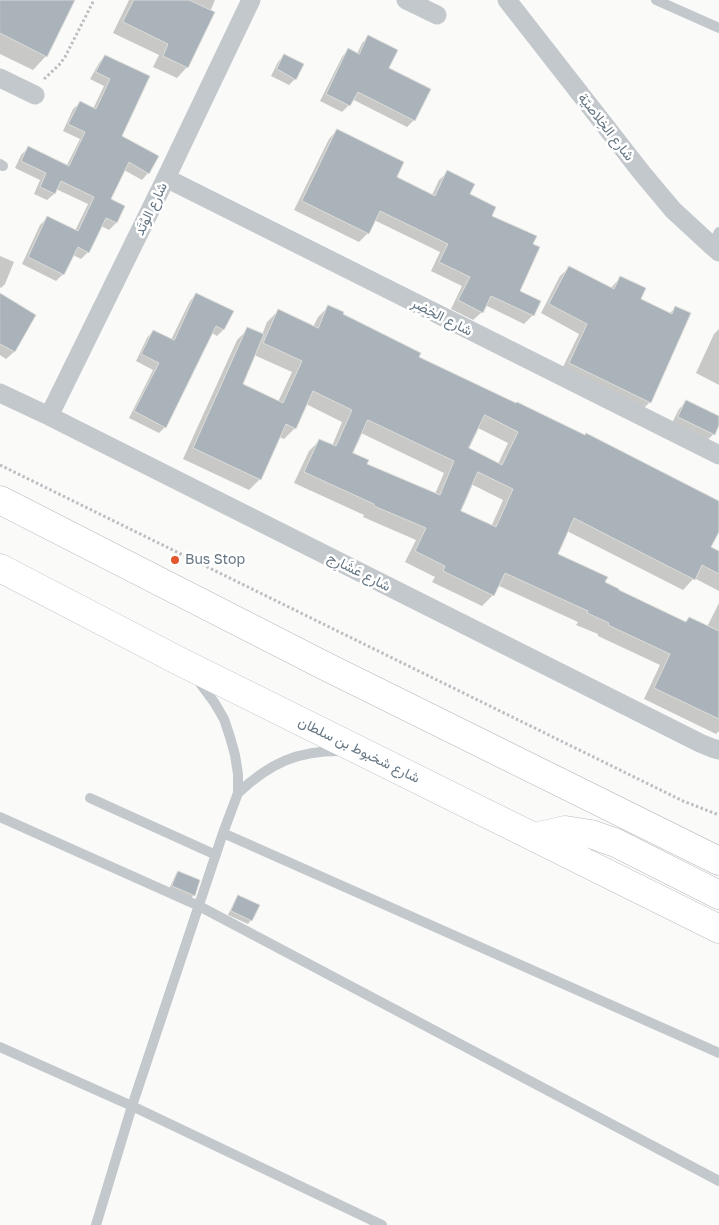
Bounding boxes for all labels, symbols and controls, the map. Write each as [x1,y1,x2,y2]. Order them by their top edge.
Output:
street label: شارع الخِلاصيّة [574,90,638,164]
street label: شارع الوُتَد [131,180,171,238]
street label: شارع الخِضِر [409,295,475,339]
street label: شارع عَشَارِج [325,549,393,595]
place label: Bus Stop [185,552,245,568]
marker: Bus Stop [169,554,181,566]
street label: شارع شخبوط بن سلطان [296,713,422,787]

